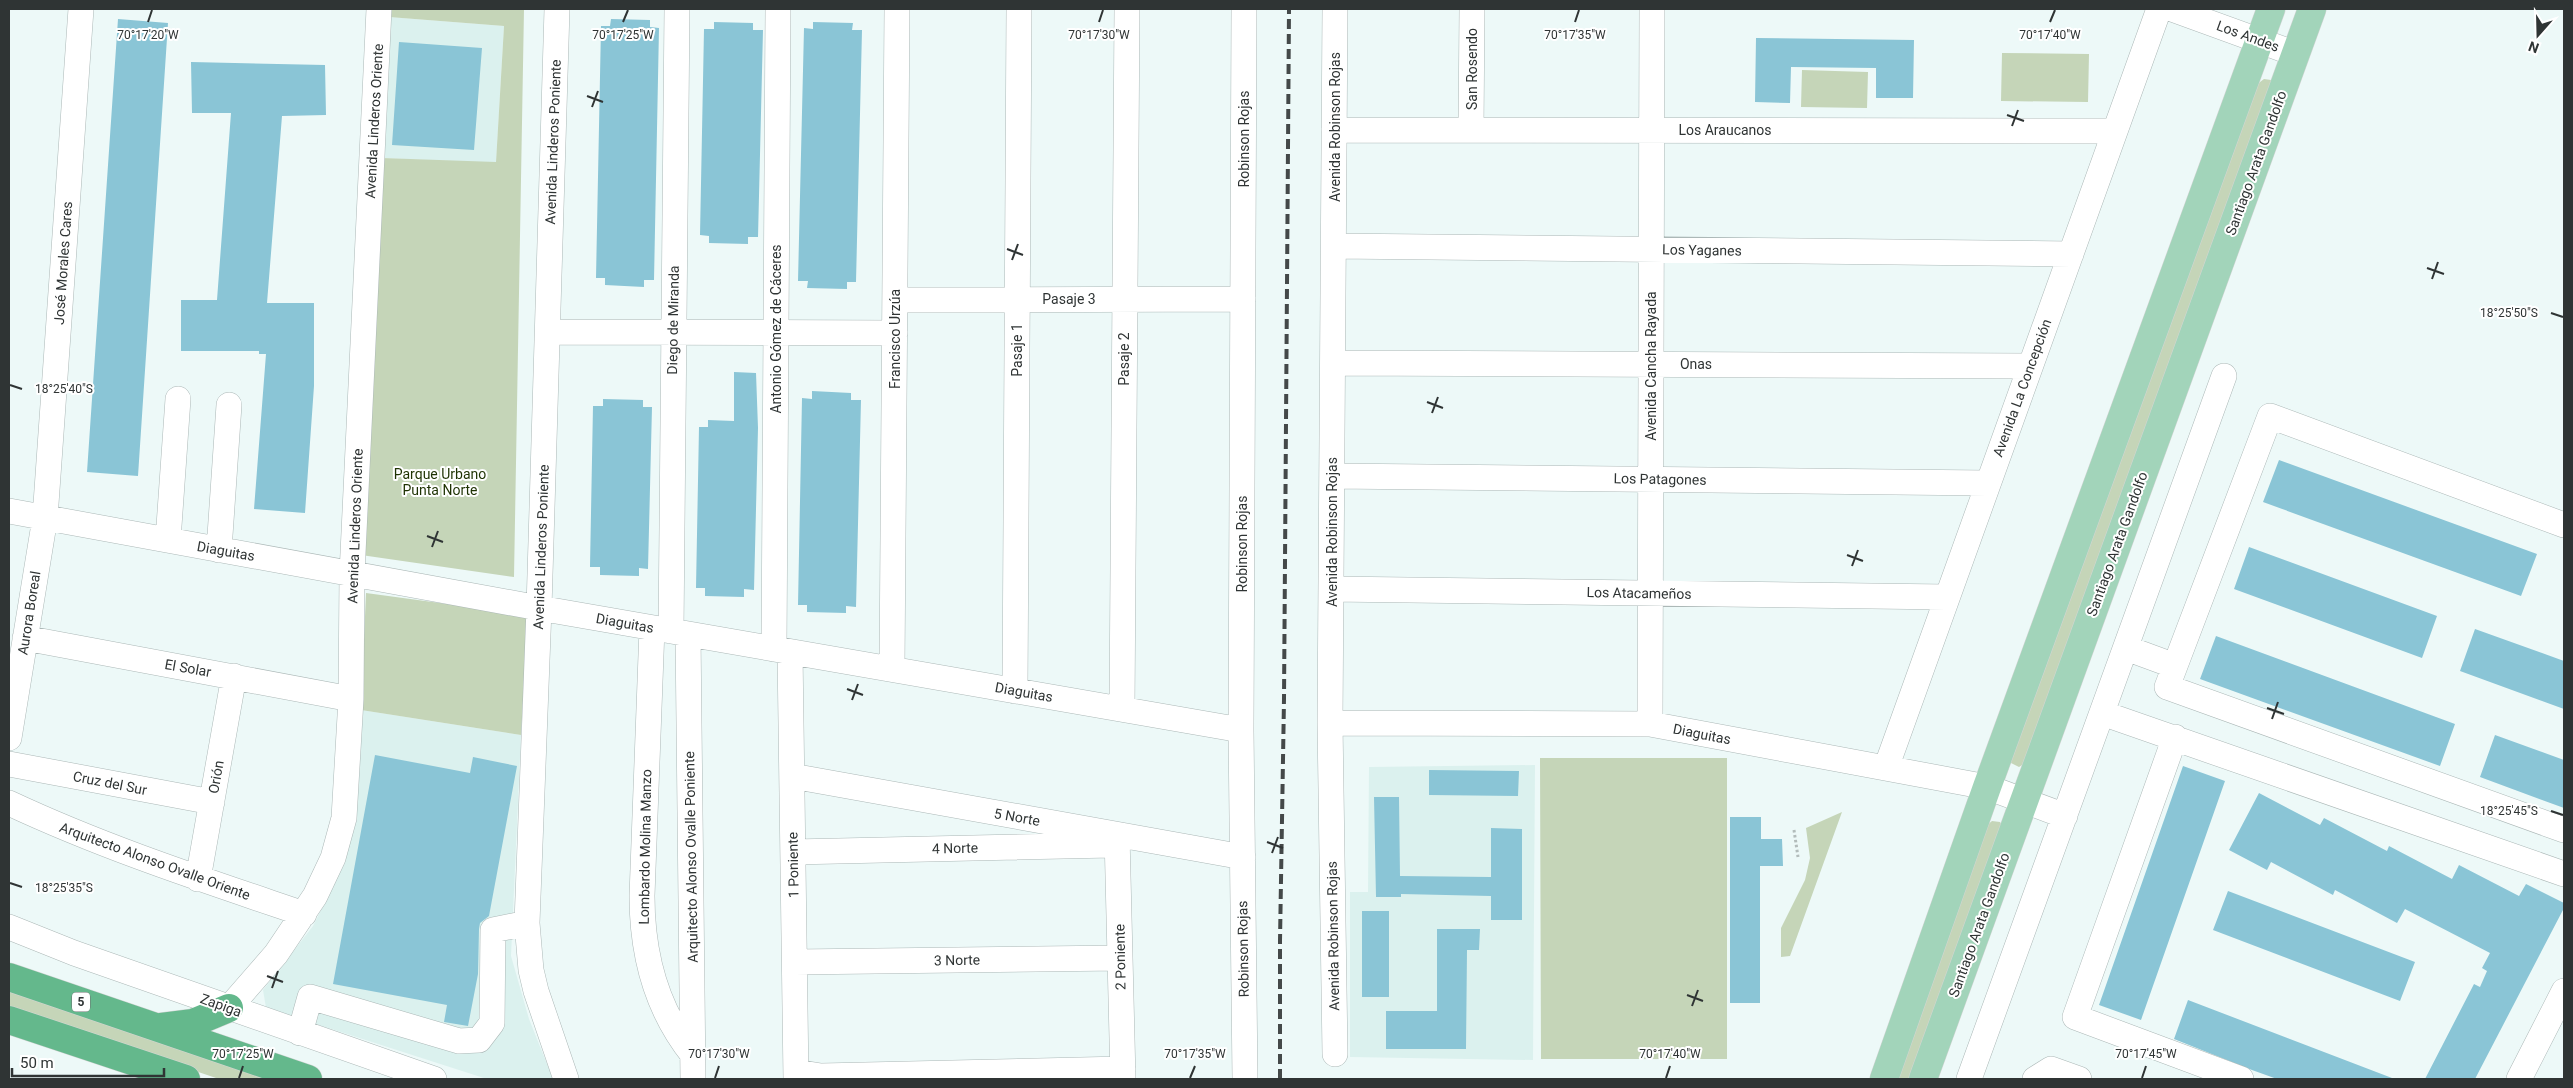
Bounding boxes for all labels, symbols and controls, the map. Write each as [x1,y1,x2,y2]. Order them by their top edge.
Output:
north arrow [2513,10,2563,60]
street label: Los Andes [2214,17,2282,55]
text: 70°17'20"W [117,28,179,42]
text: 70°17'25"W [592,28,654,42]
text: 70°17'30"W [1068,28,1130,42]
street label: San Rosendo [1464,28,1480,110]
text: 70°17'35"W [1544,28,1606,42]
text: 70°17'40"W [2019,28,2081,42]
text: N [2526,38,2541,56]
street label: Avenida Linderos Oriente [362,43,386,199]
street label: Avenida Robinson Rojas [1327,52,1343,202]
street label: Avenida Linderos Poniente [542,59,564,225]
street label: Santiago Arata Gandolfo [2222,89,2290,237]
street label: Robinson Rojas [1236,91,1252,187]
street label: Los Araucanos [1678,122,1772,138]
street label: José Morales Cares [51,201,75,325]
street label: Los Yaganes [1662,241,1742,259]
street label: Antonio Gómez de Cáceres [768,244,784,414]
street label: Diego de Miranda [664,265,682,375]
street label: Francisco Urzúa [887,289,903,389]
street label: Pasaje 3 [1042,291,1096,307]
street label: Avenida Cancha Rayada [1643,291,1659,441]
text: 18°25'50"S [2480,306,2538,320]
street label: Avenida La Concepción [1990,317,2054,459]
street label: Pasaje 1 [1009,323,1025,377]
street label: Pasaje 2 [1116,332,1132,386]
street label: Onas [1680,356,1712,372]
text: 18°25'40"S [35,382,93,396]
street label: Avenida Linderos Oriente [344,448,366,604]
street label: Avenida Robinson Rojas [1324,457,1340,607]
street label: Avenida Linderos Poniente [530,464,552,630]
park label: Parque Urbano Punta Norte [394,466,486,498]
street label: Los Patagones [1613,470,1707,488]
street label: Santiago Arata Gandolfo [2083,470,2151,618]
street label: Robinson Rojas [1234,496,1250,592]
street label: Diaguitas [196,538,256,564]
street label: Aurora Boreal [14,570,44,656]
street label: Los Atacameños [1586,584,1692,602]
street label: Diaguitas [595,610,655,636]
street label: El Solar [164,656,213,680]
street label: Diaguitas [994,679,1054,705]
street label: Diaguitas [1672,721,1732,747]
street label: Arquitecto Alonso Ovalle Poniente [681,751,701,963]
street label: Orión [205,759,227,795]
street label: Cruz del Sur [72,768,149,798]
street label: Lombardo Molina Manzo [636,769,654,925]
text: 18°25'45"S [2480,804,2538,818]
street label: 5 Norte [993,805,1041,829]
street label: Arquitecto Alonso Ovalle Oriente [58,819,252,903]
street label: 1 Poniente [784,832,802,898]
street label: 4 Norte [932,840,978,856]
street label: Santiago Arata Gandolfo [1945,851,2013,999]
street label: Avenida Robinson Rojas [1324,861,1342,1011]
text: 18°25'35"S [35,881,93,895]
street label: Robinson Rojas [1234,900,1252,998]
street label: 2 Poniente [1111,924,1129,990]
street label: 3 Norte [934,952,980,968]
street label: Zapiga [198,990,244,1020]
road number: 5 [72,992,90,1012]
scale bar [12,1046,165,1078]
text: 70°17'25"W [212,1047,274,1061]
text: 70°17'30"W [688,1047,750,1061]
text: 70°17'35"W [1164,1047,1226,1061]
text: 70°17'40"W [1639,1047,1701,1061]
text: 70°17'45"W [2115,1047,2177,1061]
text: 50 m [20,1054,54,1072]

